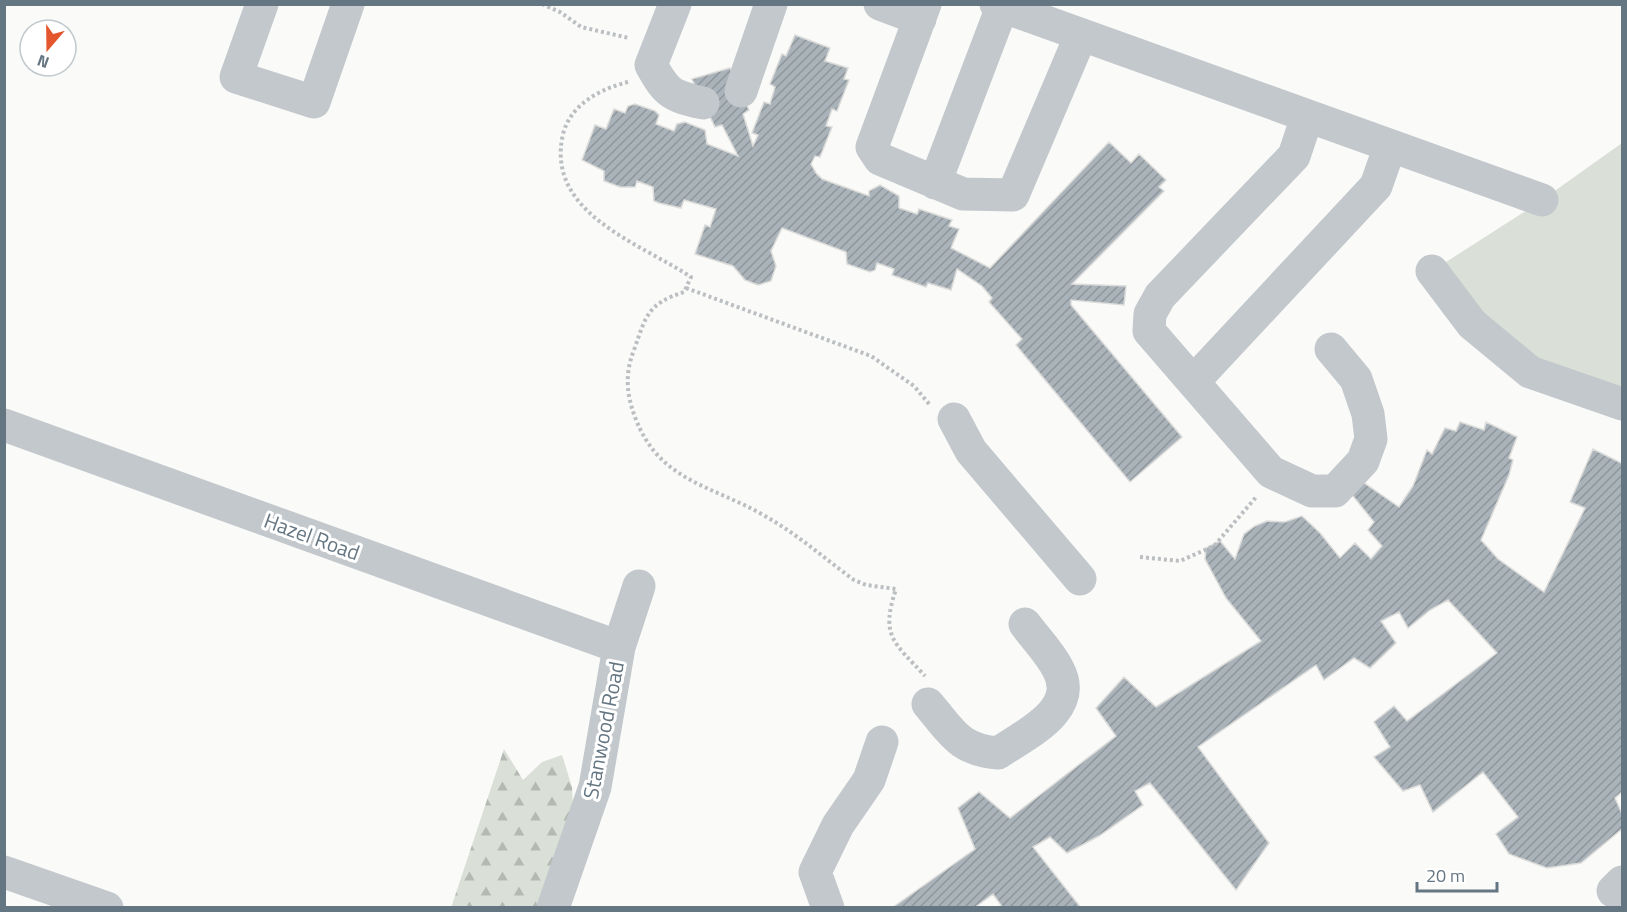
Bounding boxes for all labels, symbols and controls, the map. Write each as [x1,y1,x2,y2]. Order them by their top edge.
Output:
north arrow [18,18,78,78]
text: N [34,49,52,75]
street label: Hazel Road [260,504,364,568]
street label: Stanwood Road [574,658,632,802]
scale bar [1417,855,1496,893]
text: 20 m [1426,862,1465,889]

